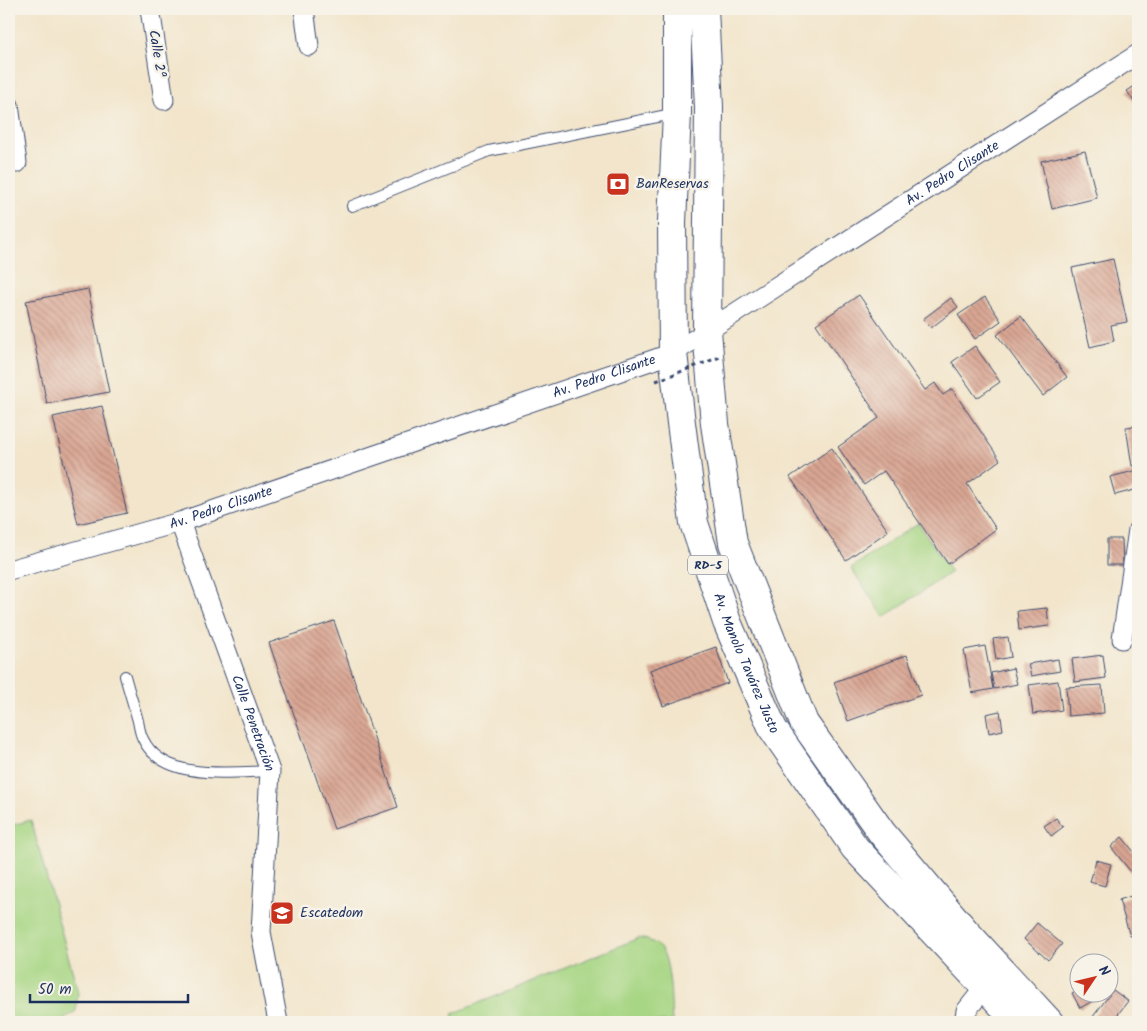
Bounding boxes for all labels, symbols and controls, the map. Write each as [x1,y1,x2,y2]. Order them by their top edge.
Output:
street label: Calle 2ª [142,28,172,80]
street label: Av. Pedro Clisante [901,135,1004,212]
bank icon: BanReservas [605,171,631,197]
place label: BanReservas [636,173,709,195]
street label: Av. Pedro Clisante [550,348,659,404]
street label: Av. Pedro Clisante [167,480,276,535]
road number: RD-5 [688,556,728,574]
street label: Av. Manolo Tavárez Justo [707,590,784,739]
street label: Calle Penetración [225,672,280,775]
school or university icon: Escatedom [269,900,295,926]
place label: Escatedom [300,902,363,924]
north arrow [1070,954,1120,1004]
text: N [1092,961,1115,981]
scale bar [30,971,188,1003]
text: 50 m [38,978,72,1002]

